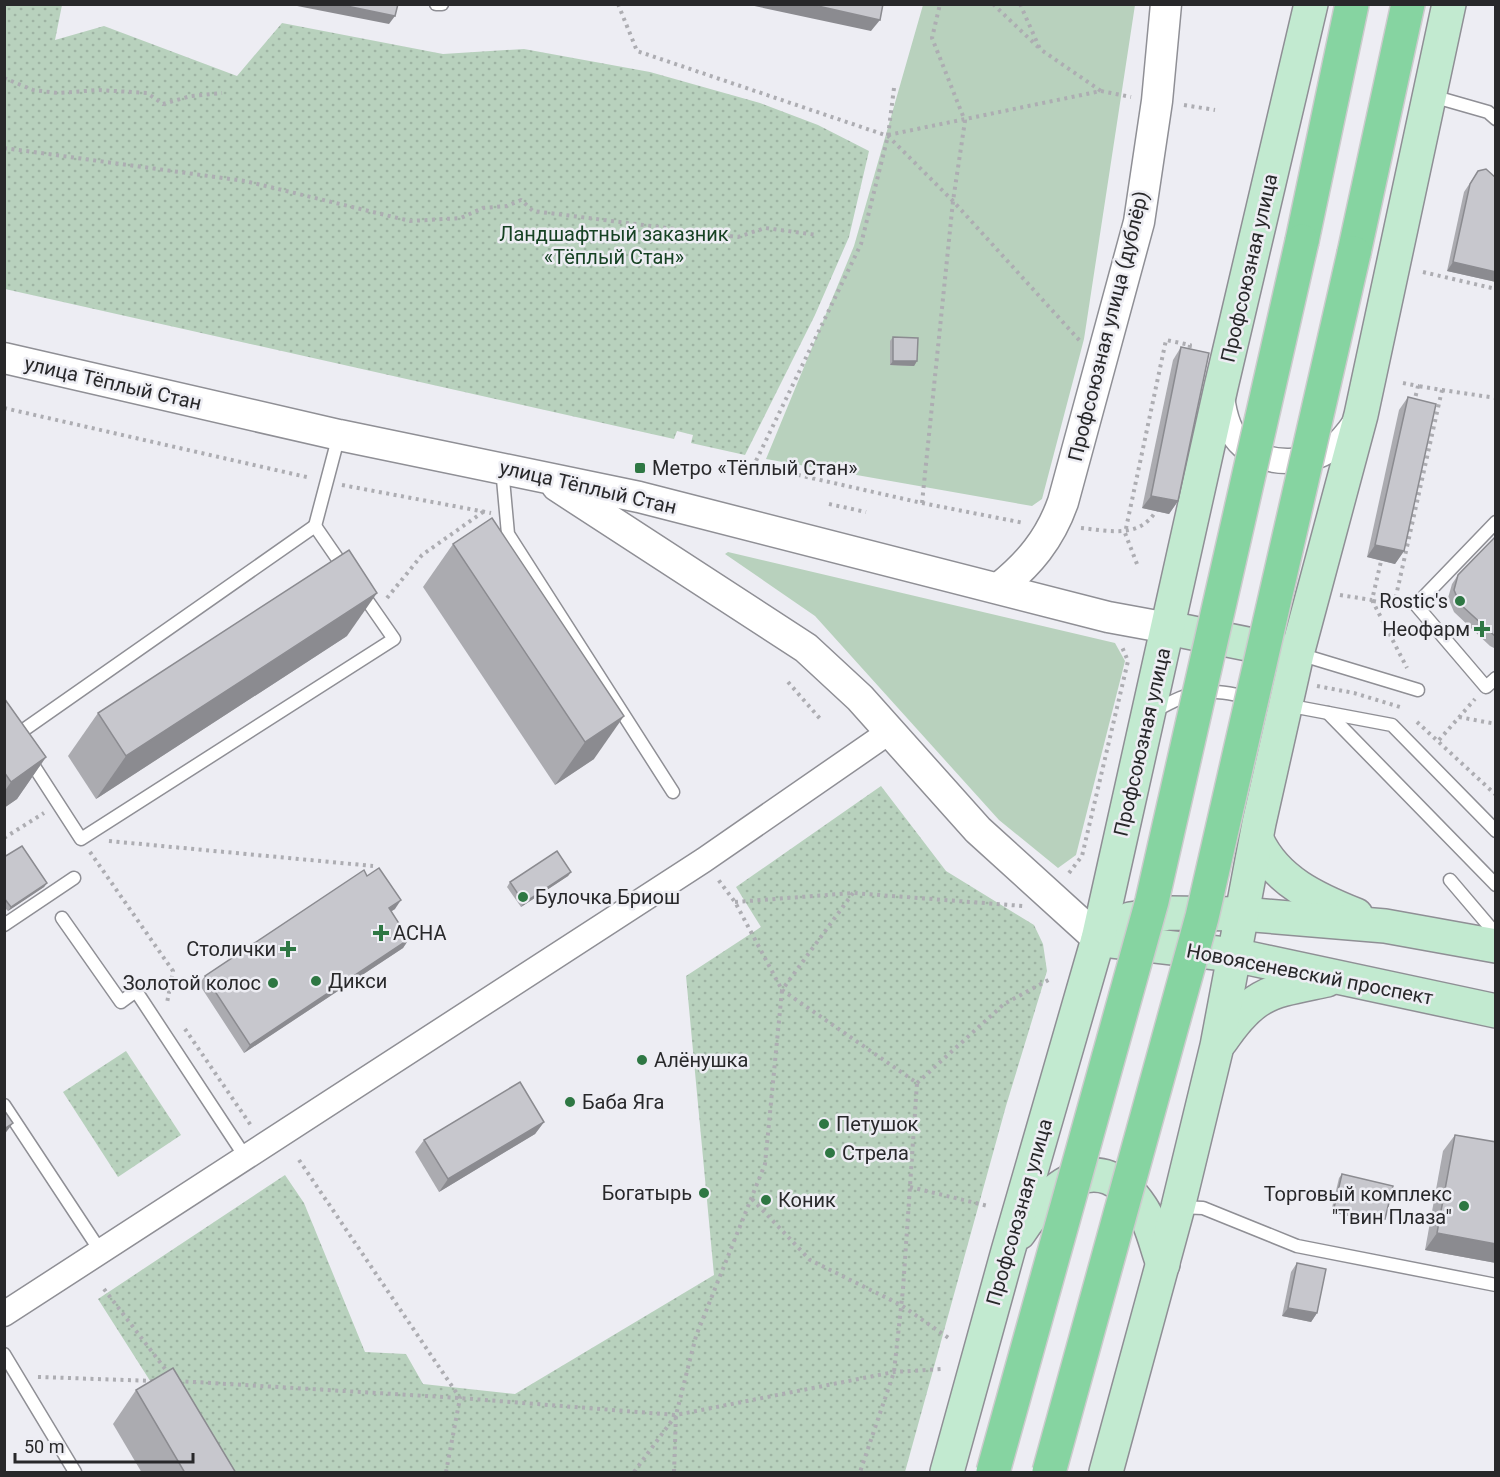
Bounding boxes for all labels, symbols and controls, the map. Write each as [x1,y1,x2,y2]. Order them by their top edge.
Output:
street label: Профсоюзная улица [1216,171,1282,365]
street label: Профсоюзная улица (дублёр) [1063,188,1153,464]
park label: Ландшафтный заказник «Тёплый Стан» [499,222,729,269]
street label: улица Тёплый Стан [22,351,204,415]
street label: улица Тёплый Стан [497,455,679,519]
place label: Метро «Тёплый Стан» [652,456,858,480]
marker: Метро «Тёплый Стан» [633,461,647,475]
place label: Rostic's [1379,589,1448,613]
marker: Rostic's [1453,594,1467,608]
place label: Неофарм [1382,617,1470,641]
marker: Неофарм [1475,622,1489,636]
street label: Профсоюзная улица [1109,645,1175,839]
place label: Булочка Бриош [535,885,680,909]
marker: Булочка Бриош [516,890,530,904]
place label: АСНА [393,921,446,945]
marker: АСНА [374,926,388,940]
place label: Столички [186,937,276,961]
street label: Новоясеневский проспект [1185,938,1436,1010]
marker: Столички [281,942,295,956]
place label: Дикси [328,969,387,993]
place label: Золотой колос [123,971,261,995]
marker: Дикси [309,974,323,988]
marker: Золотой колос [266,976,280,990]
place label: Алёнушка [654,1048,748,1072]
marker: Алёнушка [635,1053,649,1067]
place label: Баба Яга [582,1090,664,1114]
marker: Баба Яга [563,1095,577,1109]
place label: Петушок [836,1112,919,1136]
street label: Профсоюзная улица [981,1116,1057,1308]
marker: Петушок [817,1117,831,1131]
place label: Стрела [842,1141,909,1165]
marker: Стрела [823,1146,837,1160]
place label: Богатырь [602,1181,692,1205]
place label: Торговый комплекс "Твин Плаза" [1264,1182,1452,1229]
marker: Богатырь [697,1186,711,1200]
place label: Коник [778,1188,836,1212]
marker: Коник [759,1193,773,1207]
marker: Торговый комплекс "Твин Плаза" [1457,1199,1471,1213]
scale bar [15,1426,194,1464]
text: 50 m [24,1436,64,1457]

